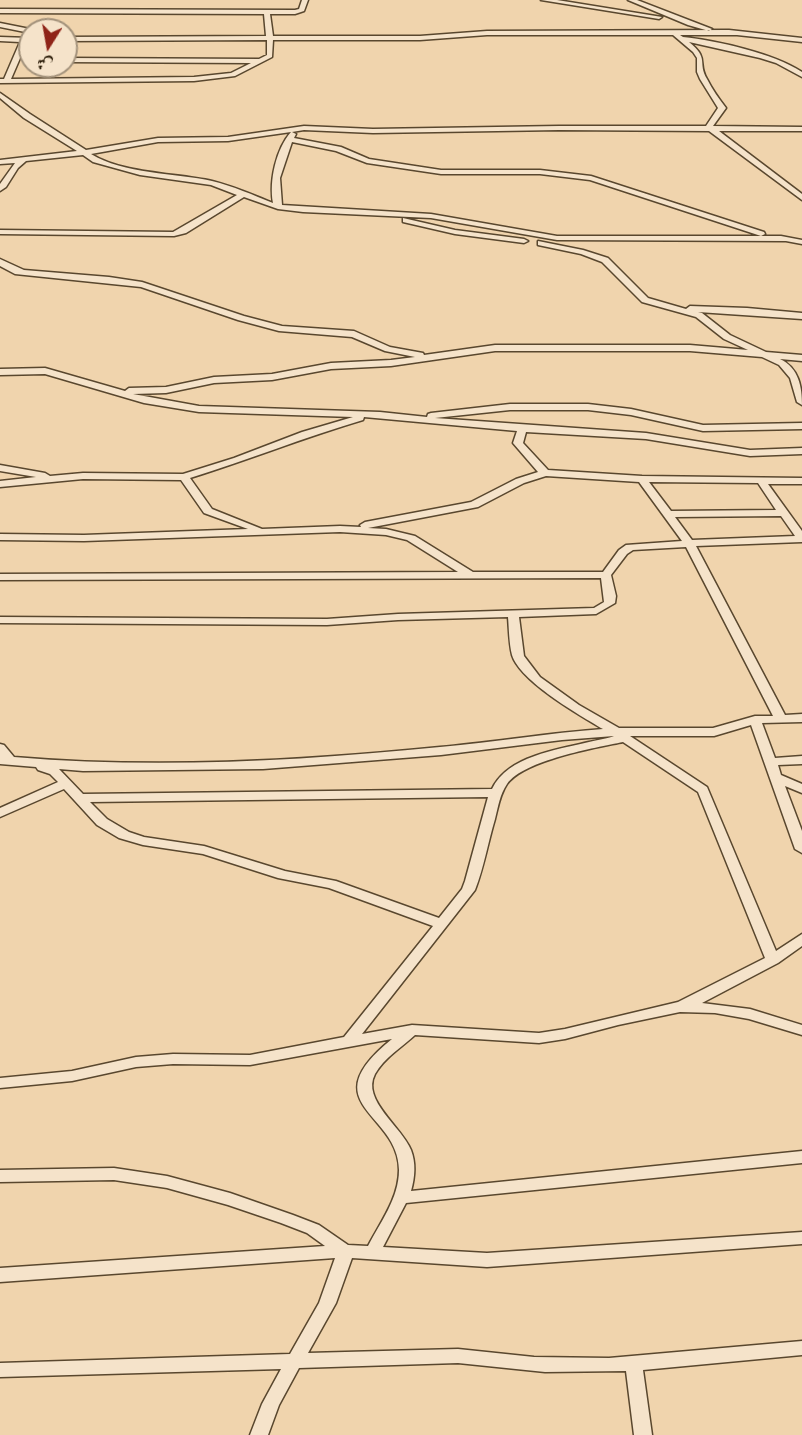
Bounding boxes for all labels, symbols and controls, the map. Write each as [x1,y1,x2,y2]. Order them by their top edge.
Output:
north arrow [18,18,78,78]
text: ش [35,52,55,76]

